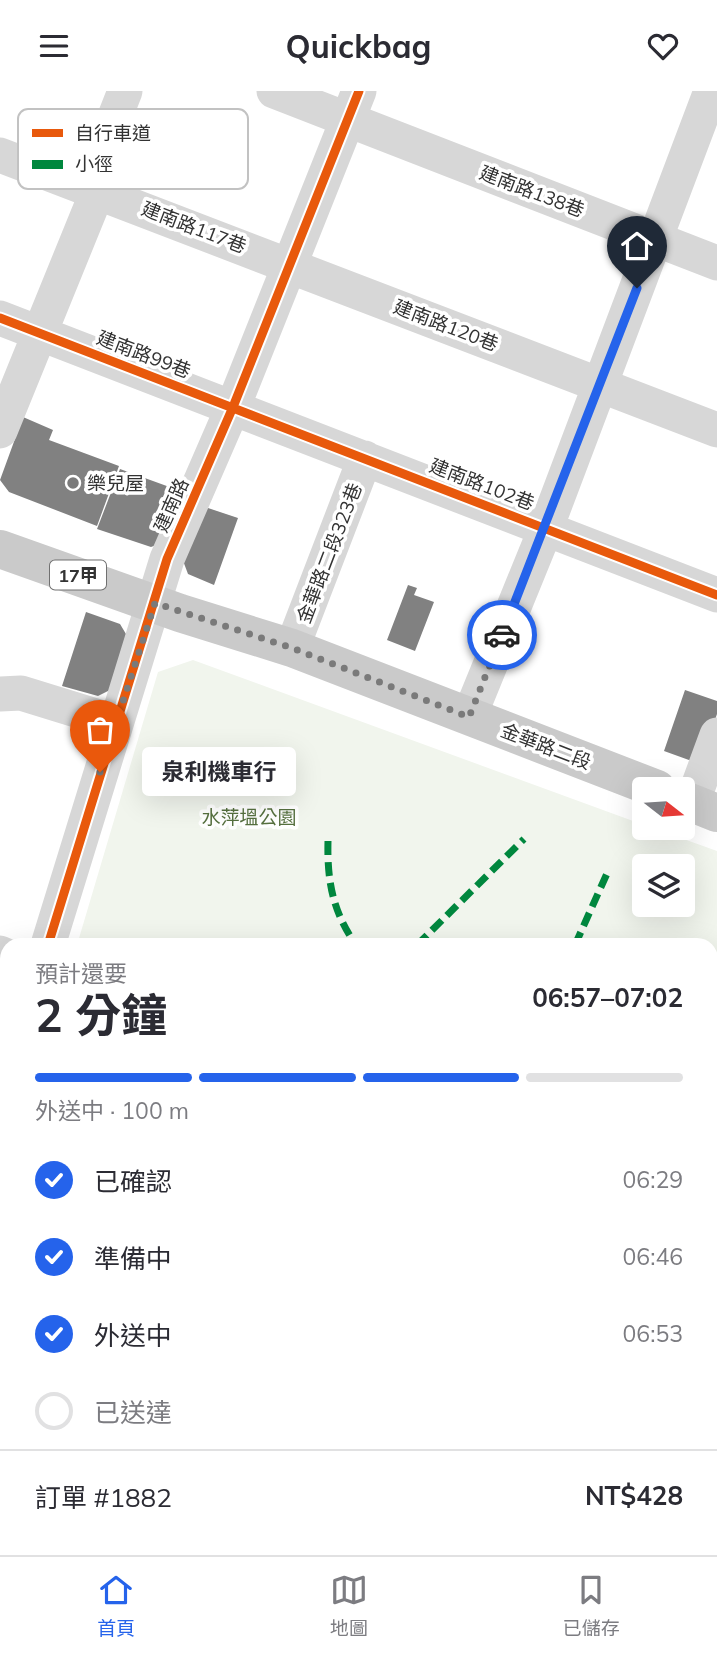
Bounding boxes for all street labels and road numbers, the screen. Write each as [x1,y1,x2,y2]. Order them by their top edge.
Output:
street label: 建南路138巷 [476,160,588,222]
street label: 建南路117巷 [138,196,250,258]
street label: 建南路120巷 [390,294,502,356]
street label: 建南路99巷 [94,325,194,383]
street label: 建南路102巷 [426,453,538,515]
street label: 建南路 [148,474,194,536]
street label: 金華路二段323巷 [291,480,367,626]
road number: 17甲 [50,561,106,589]
street label: 金華路二段 [497,718,595,774]

